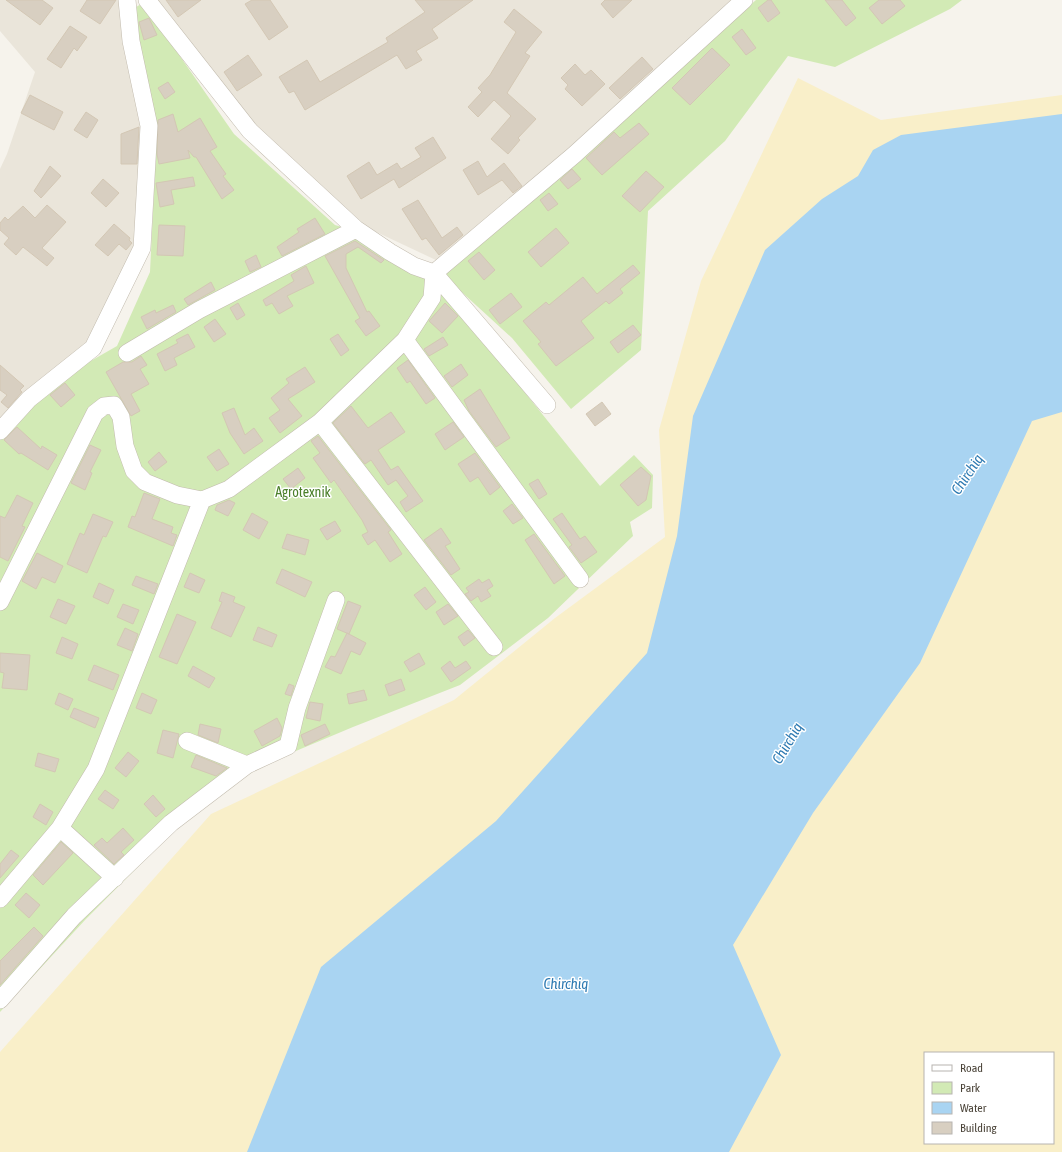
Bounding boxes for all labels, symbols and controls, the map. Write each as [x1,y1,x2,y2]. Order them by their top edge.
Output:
water label: Chirchiq [947,451,987,497]
park label: Agrotexnik [275,484,331,500]
water label: Chirchiq [768,719,806,767]
water label: Chirchiq [544,975,588,992]
legend [924,1052,1054,1144]
text: Road [960,1061,983,1075]
text: Park [960,1081,981,1095]
text: Water [960,1101,987,1115]
text: Building [960,1121,998,1135]

